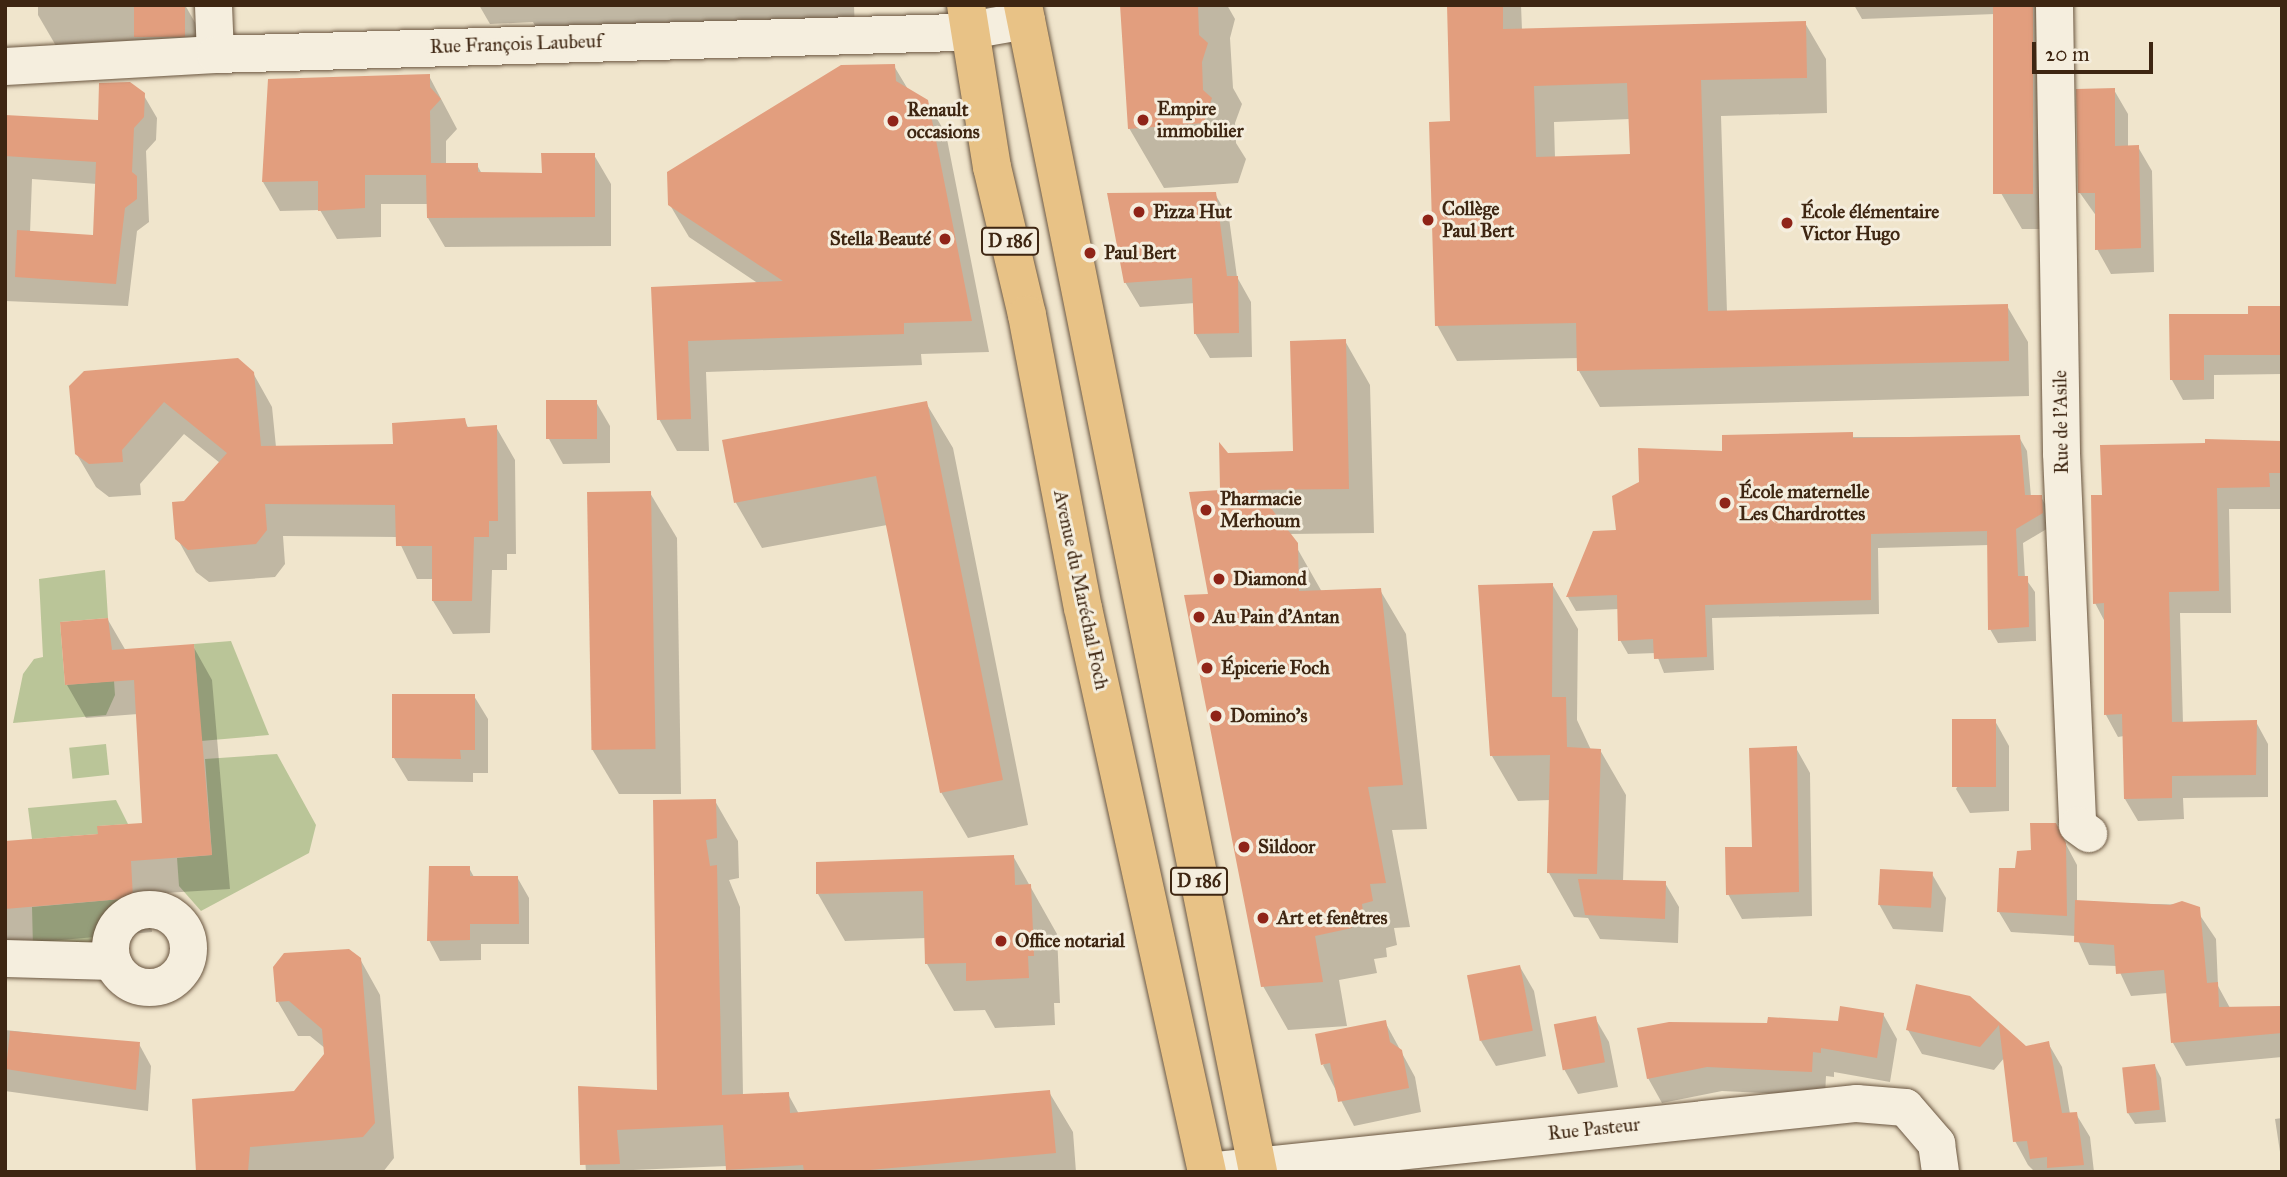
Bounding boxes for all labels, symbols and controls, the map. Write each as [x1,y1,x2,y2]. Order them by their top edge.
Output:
scale bar [2035,28,2156,72]
street label: Rue François Laubeuf [429,30,603,58]
text: 20 m [2045,41,2090,67]
place label: Empire immobilier [1157,98,1244,142]
place label: Renault occasions [907,99,980,143]
marker: Empire immobilier [1135,112,1151,128]
marker: Renault occasions [885,113,901,129]
place label: Collège Paul Bert [1442,198,1514,242]
place label: Pizza Hut [1153,201,1232,223]
place label: École élémentaire Victor Hugo [1801,201,1939,245]
marker: Pizza Hut [1131,204,1147,220]
marker: Collège Paul Bert [1420,212,1436,228]
marker: École élémentaire Victor Hugo [1779,215,1795,231]
road number: D 186 [980,227,1040,256]
place label: Stella Beauté [830,228,931,250]
marker: Stella Beauté [937,231,953,247]
place label: Paul Bert [1104,242,1176,264]
marker: Paul Bert [1082,245,1098,261]
street label: Rue de l'Asile [2049,370,2073,474]
place label: École maternelle Les Chardrottes [1739,481,1869,525]
street label: Avenue du Maréchal Foch [1049,488,1113,692]
place label: Pharmacie Merhoum [1220,488,1302,532]
marker: École maternelle Les Chardrottes [1717,495,1733,511]
marker: Pharmacie Merhoum [1198,502,1214,518]
place label: Diamond [1233,568,1307,590]
marker: Diamond [1211,571,1227,587]
place label: Au Pain d'Antan [1213,606,1339,628]
marker: Au Pain d'Antan [1191,609,1207,625]
place label: Épicerie Foch [1221,657,1330,679]
marker: Épicerie Foch [1199,660,1215,676]
place label: Domino's [1230,705,1307,727]
marker: Domino's [1208,708,1224,724]
place label: Sildoor [1258,836,1315,858]
marker: Sildoor [1236,839,1252,855]
road number: D 186 [1169,866,1229,896]
place label: Art et fenêtres [1277,907,1387,929]
marker: Art et fenêtres [1255,910,1271,926]
place label: Office notarial [1015,930,1125,952]
marker: Office notarial [993,933,1009,949]
street label: Rue Pasteur [1547,1113,1641,1145]

